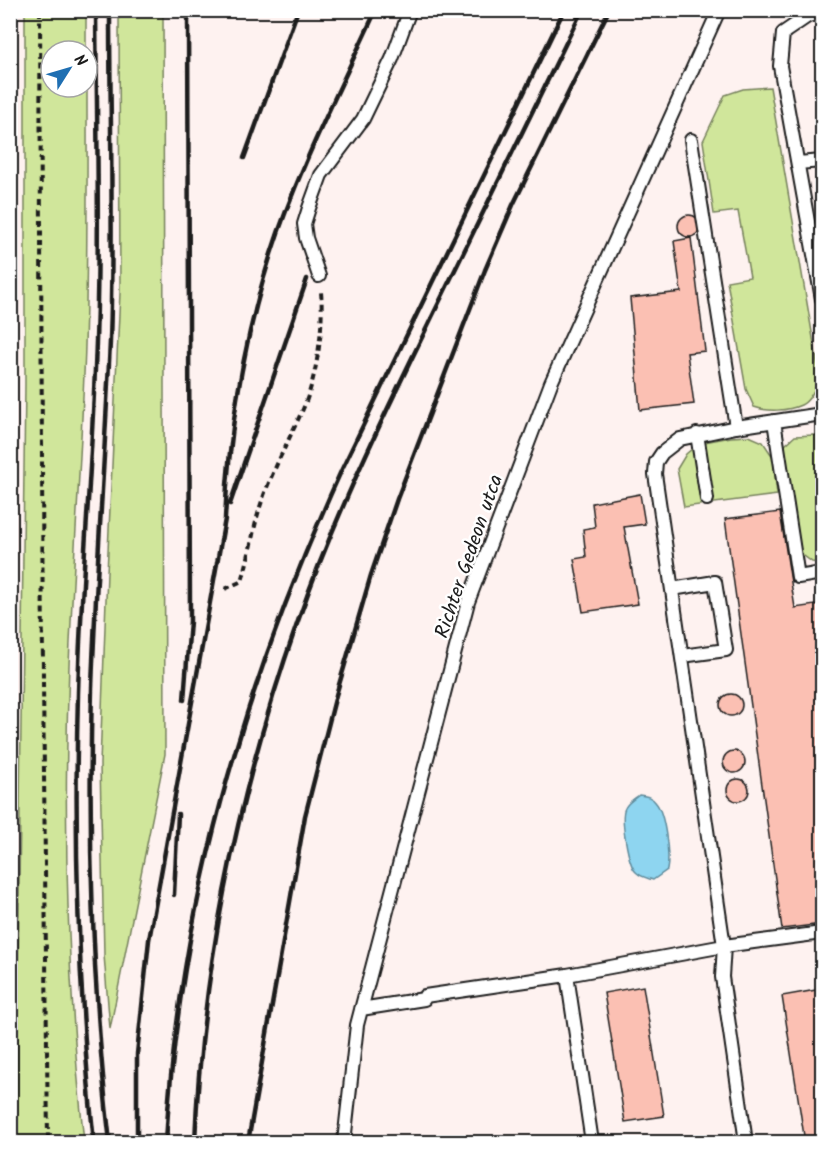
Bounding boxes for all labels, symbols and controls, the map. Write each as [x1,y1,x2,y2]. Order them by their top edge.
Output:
north arrow [39,39,99,99]
text: N [67,49,93,72]
street label: Richter Gedeon utca [427,471,513,643]

